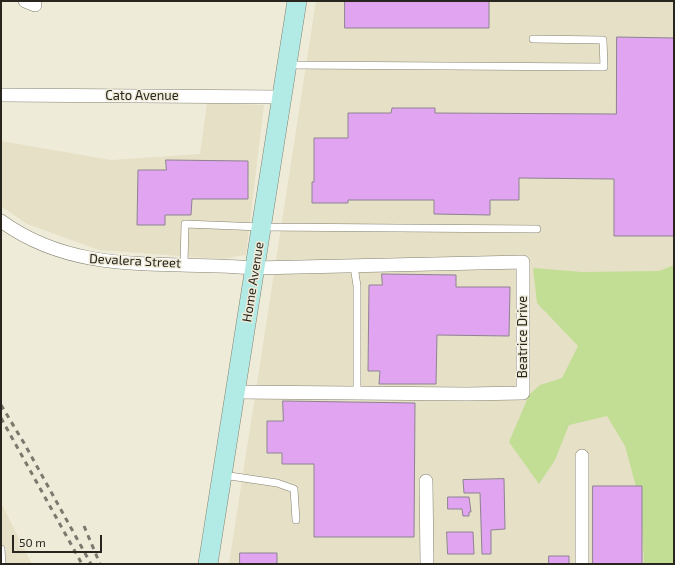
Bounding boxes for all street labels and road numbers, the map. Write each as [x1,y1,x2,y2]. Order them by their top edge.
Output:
street label: Cato Avenue [105,88,179,104]
street label: Home Avenue [239,241,267,323]
street label: Devalera Street [89,251,181,271]
street label: Beatrice Drive [515,296,531,378]

